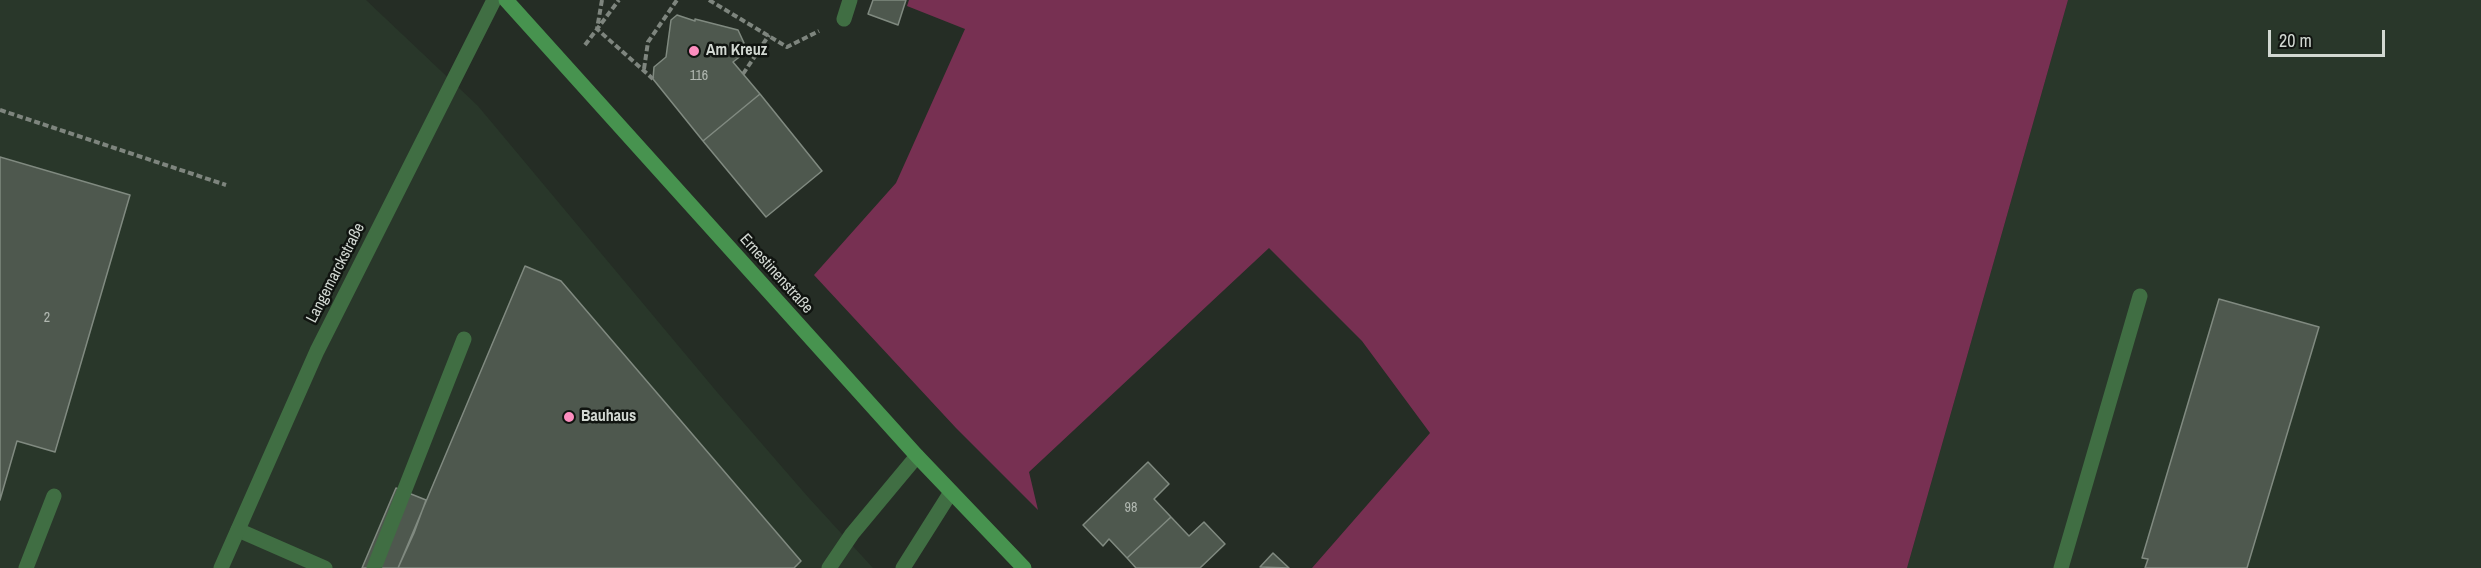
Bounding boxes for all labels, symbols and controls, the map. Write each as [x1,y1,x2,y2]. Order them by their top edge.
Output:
scale bar [2271,18,2388,56]
text: 20 m [2279,28,2312,53]
place label: Am Kreuz [706,41,767,61]
marker: Am Kreuz [687,44,701,58]
house number: 116 [690,68,708,84]
street label: Langemarckstraße [303,220,369,326]
street label: Ernestinenstraße [735,230,817,318]
house number: 2 [44,310,50,326]
place label: Bauhaus [581,407,636,427]
marker: Bauhaus [562,410,576,424]
house number: 98 [1125,500,1137,516]

